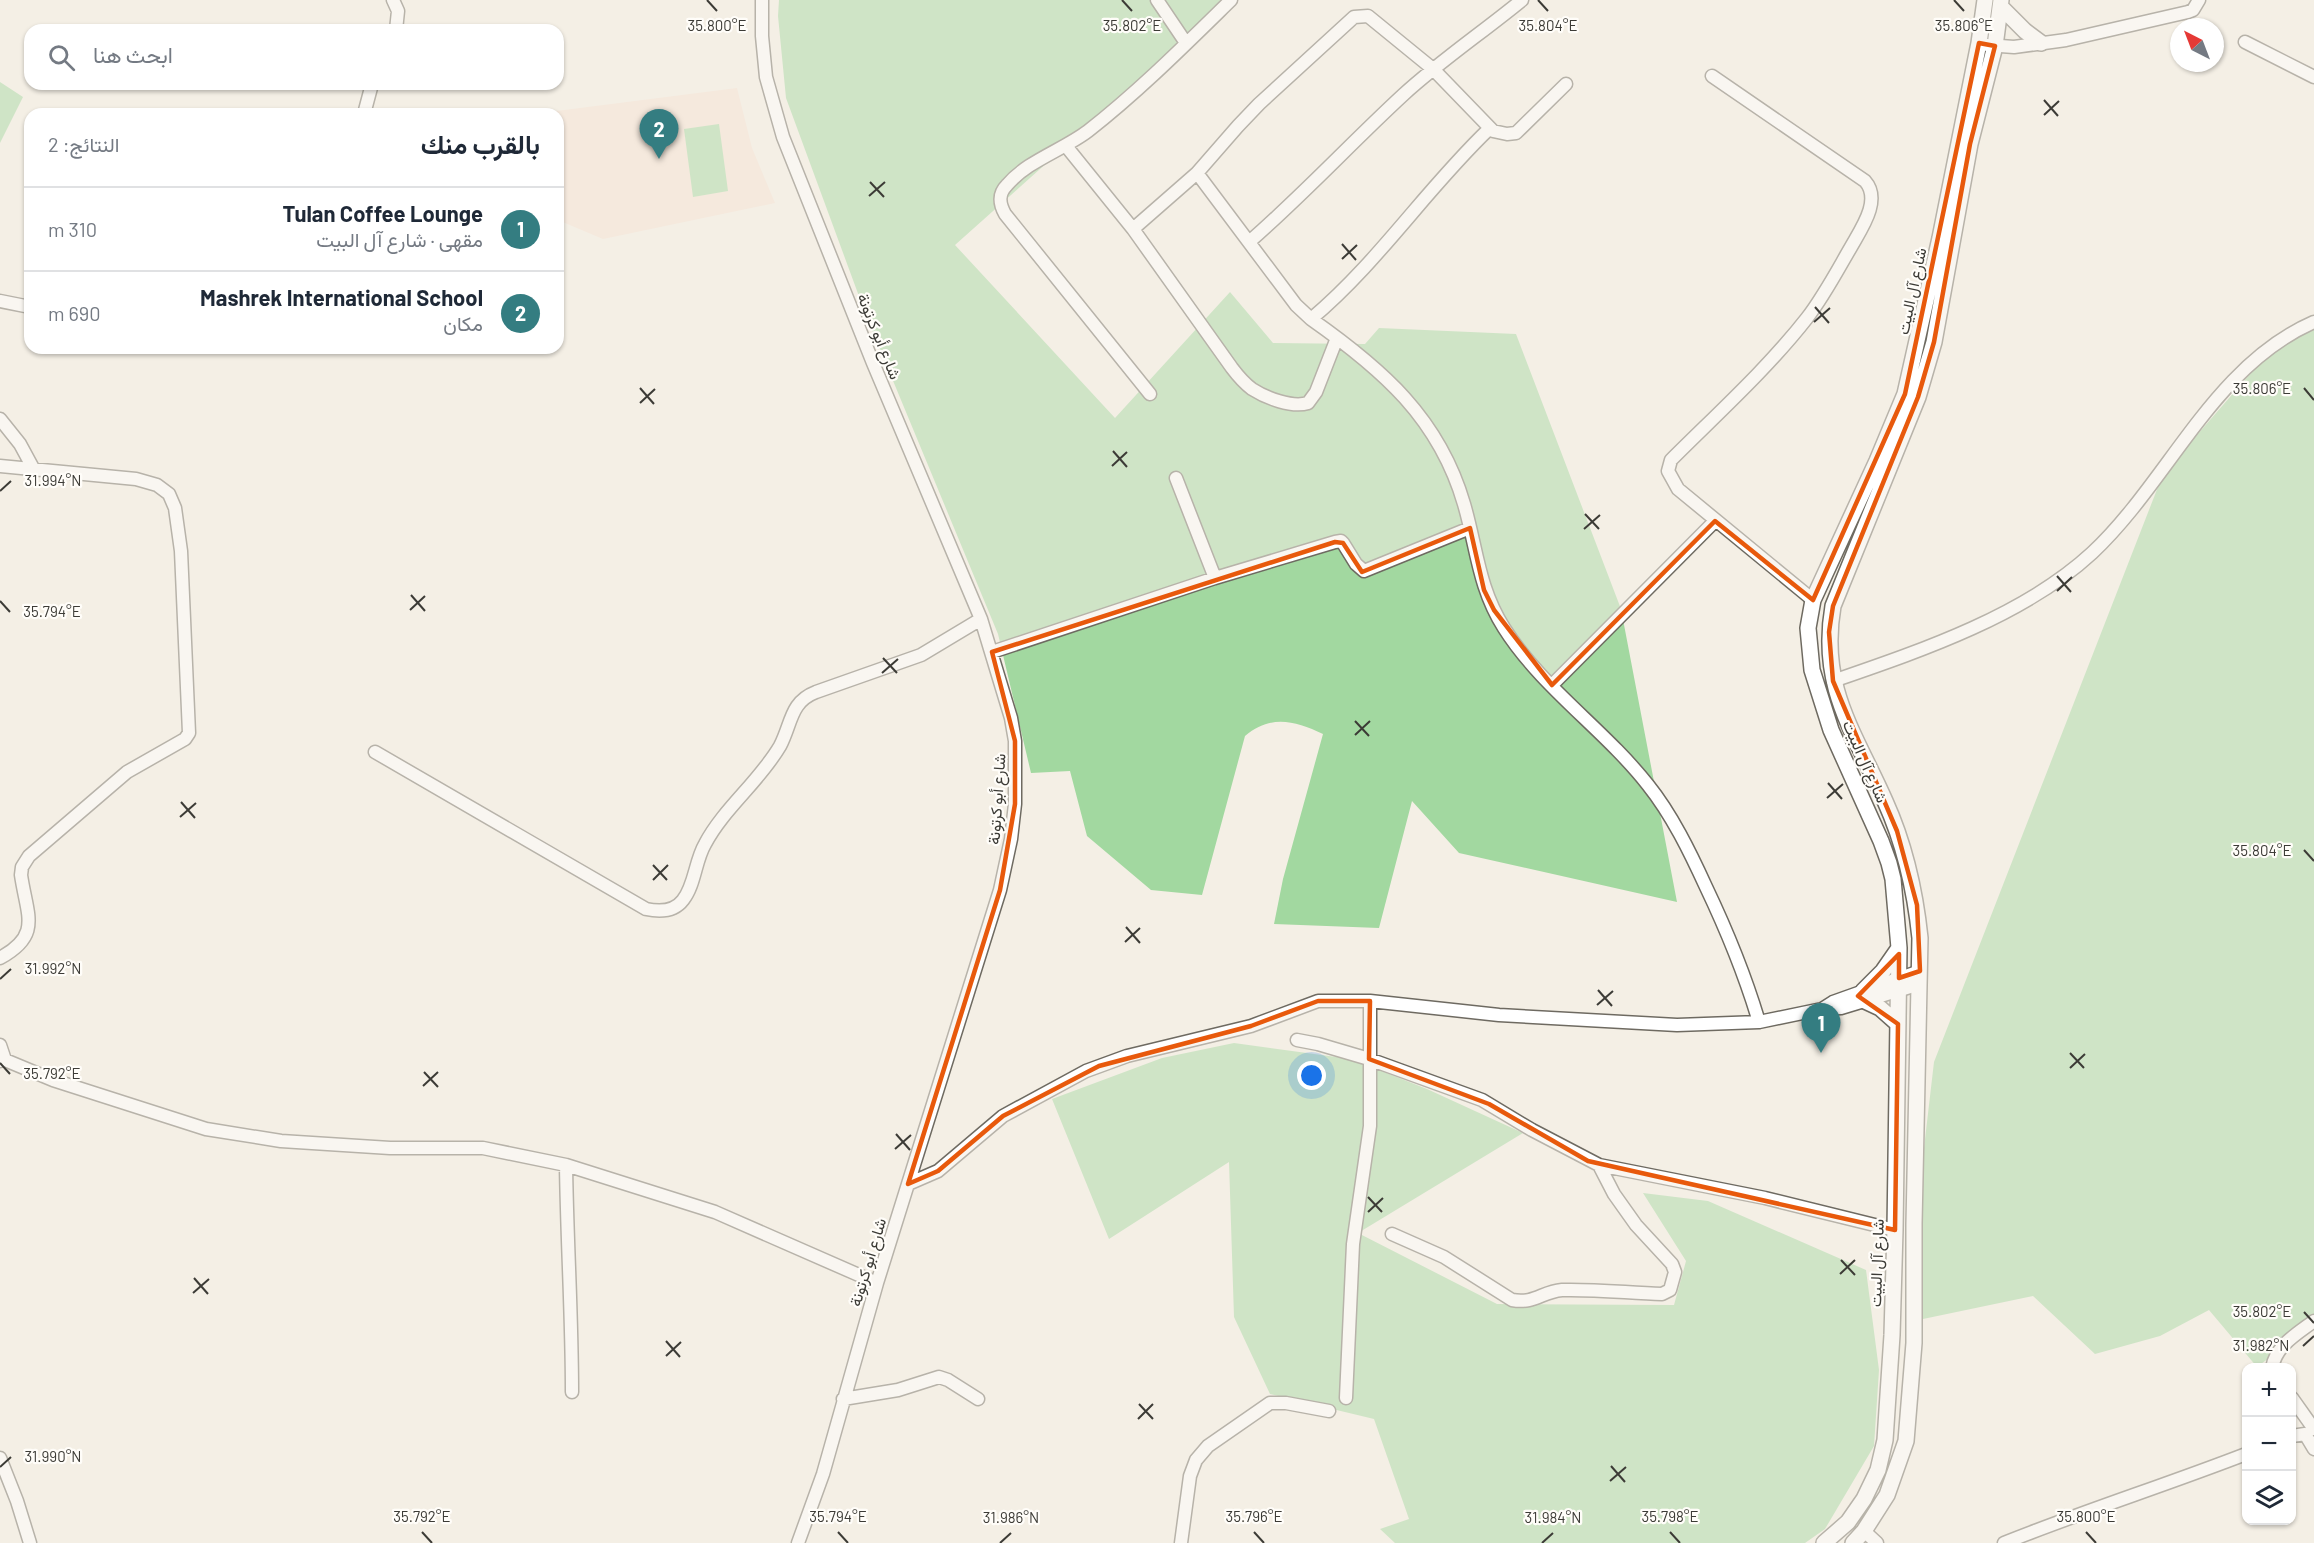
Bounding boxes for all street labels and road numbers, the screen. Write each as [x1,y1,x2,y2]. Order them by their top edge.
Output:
street label: شارع آل البيت [1893,246,1932,337]
street label: شارع أبو كرتونة [851,290,906,383]
street label: شارع آل البيت [1837,717,1893,806]
street label: شارع أبو كرتونة [983,753,1012,845]
street label: شارع أبو كرتونة [845,1216,892,1309]
street label: شارع آل البيت [1865,1219,1890,1307]

